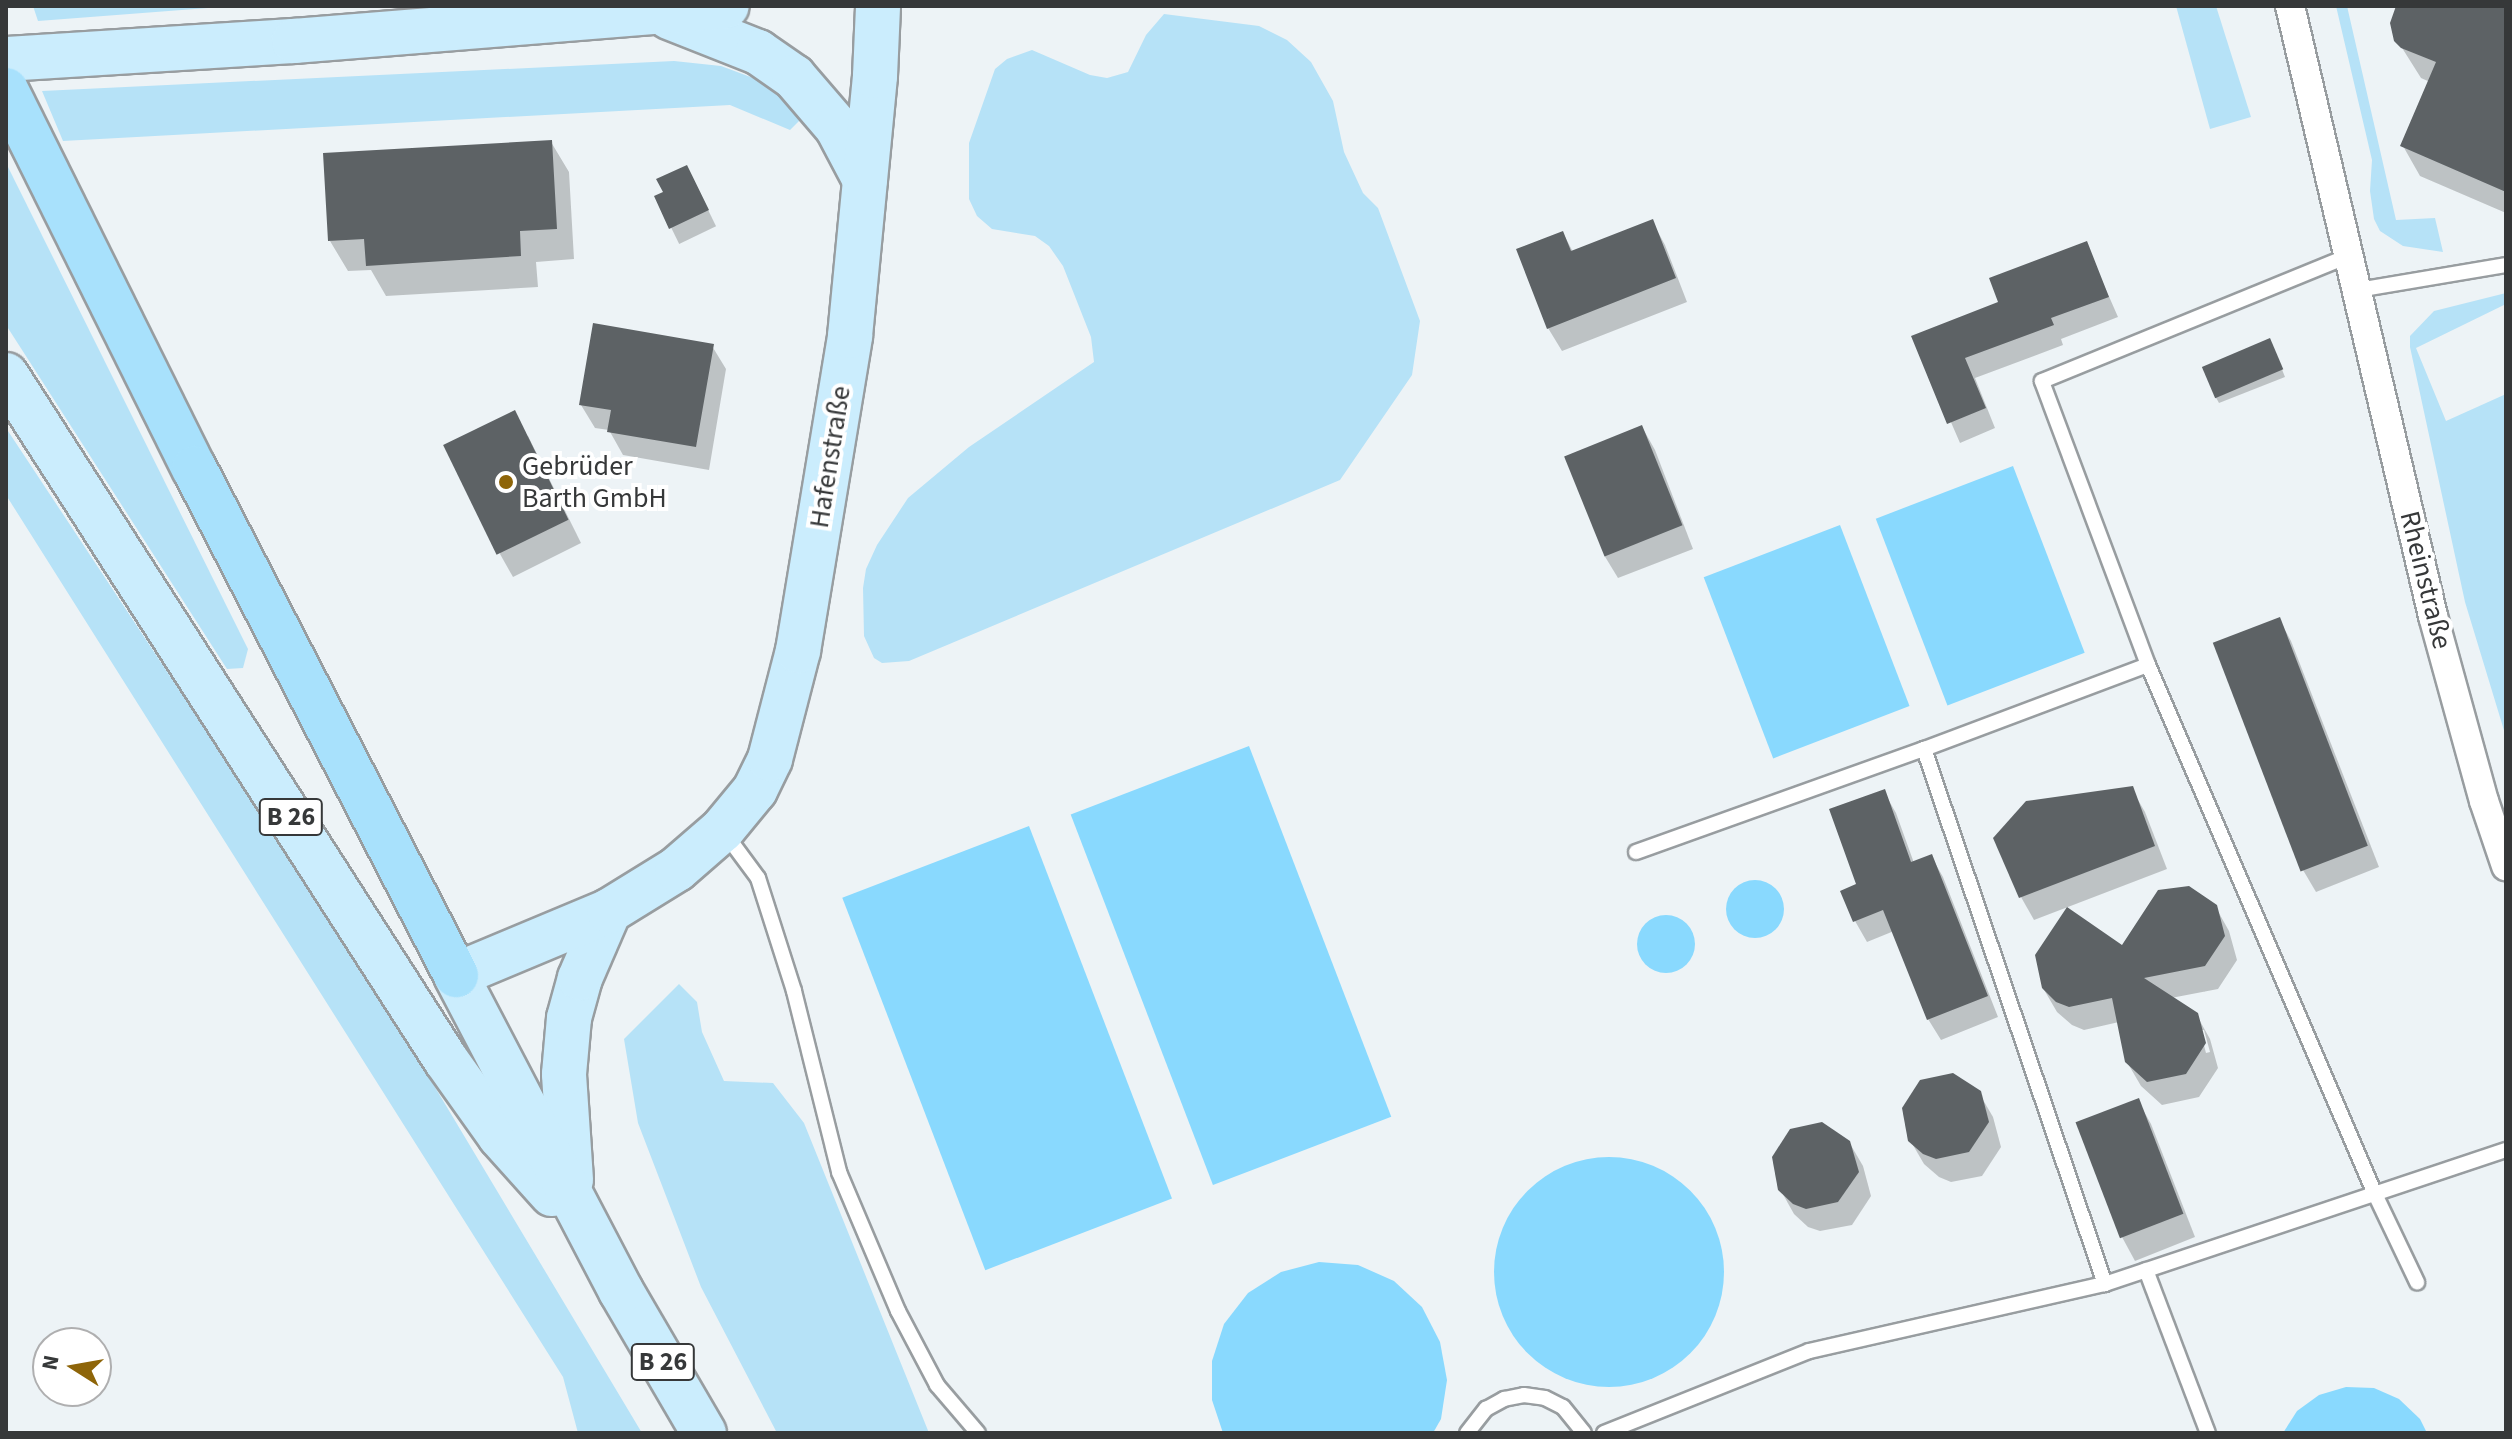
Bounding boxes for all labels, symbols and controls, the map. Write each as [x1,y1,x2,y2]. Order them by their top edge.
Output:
street label: Hafenstraße [802,384,858,530]
place label: Gebrüder Barth GmbH [522,449,667,515]
marker: Gebrüder Barth GmbH [497,473,515,491]
street label: Rheinstraße [2393,507,2459,653]
road number: B 26 [257,795,325,839]
north arrow [32,1327,112,1407]
road number: B 26 [629,1340,697,1384]
text: N [33,1353,68,1373]

